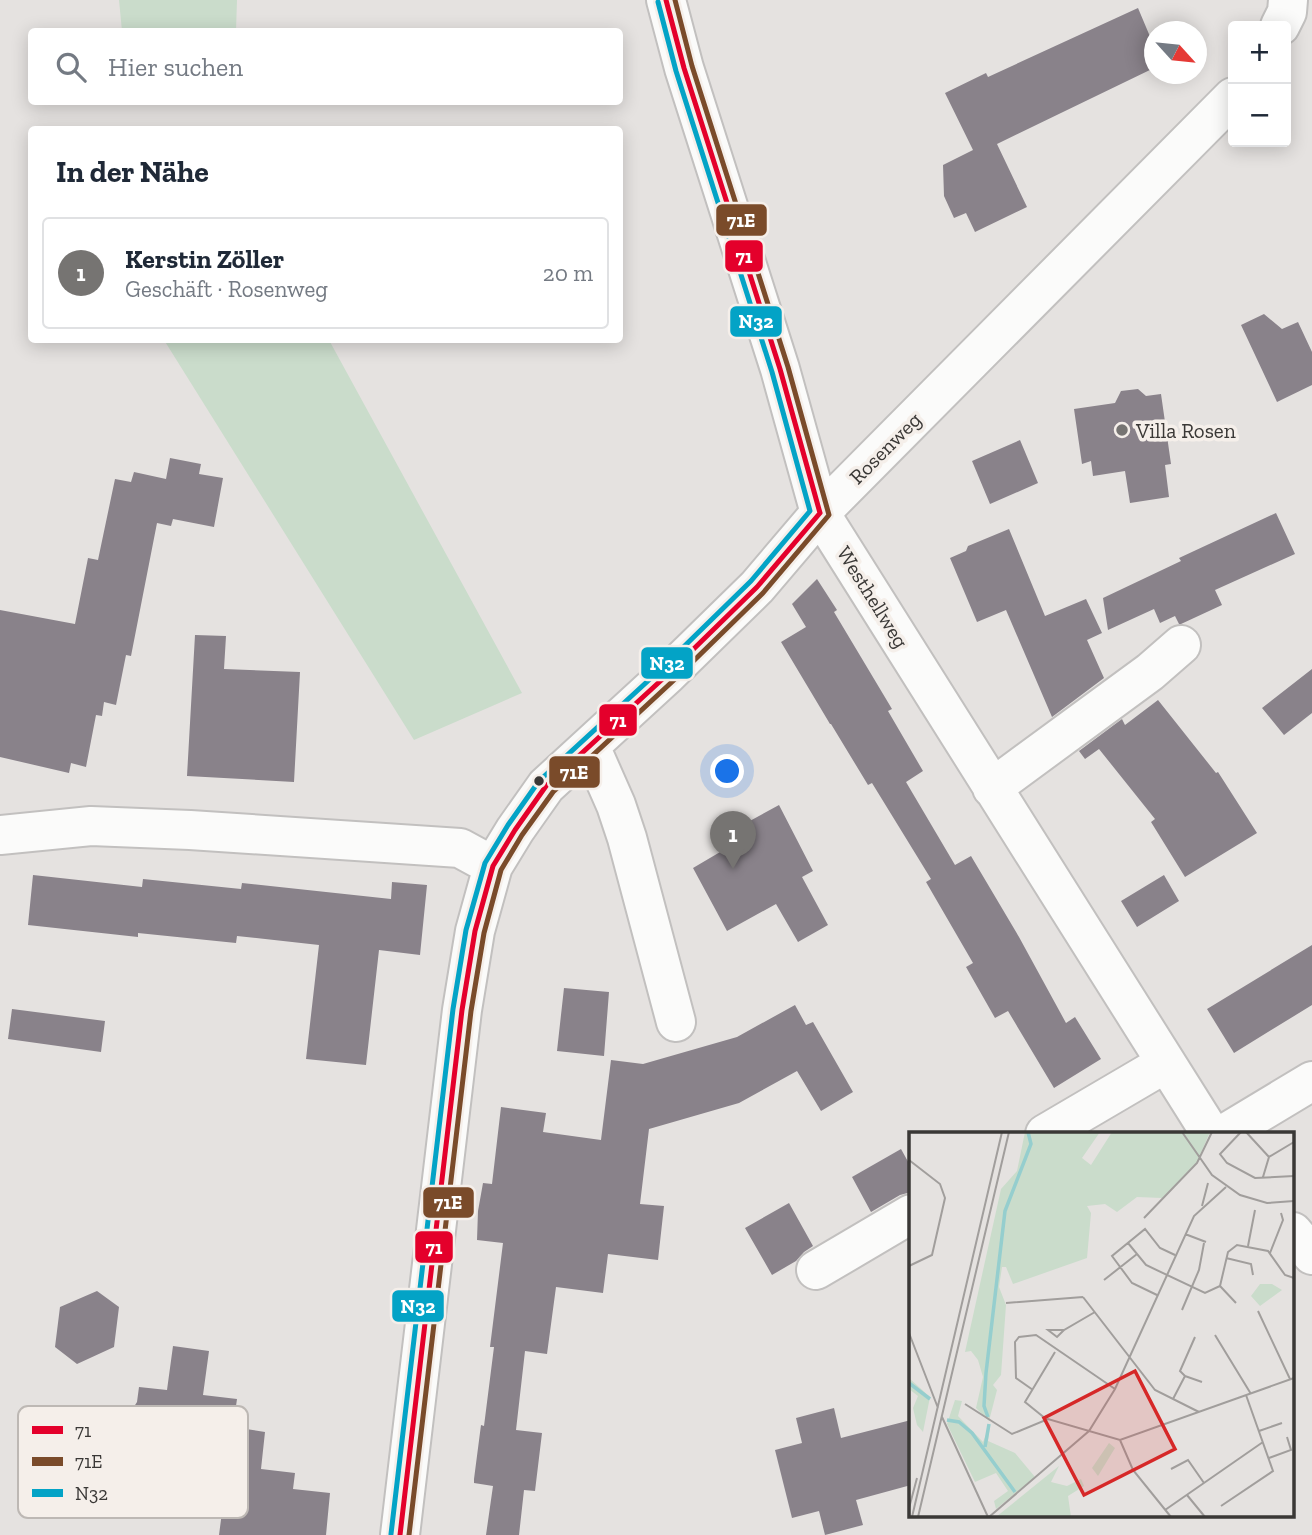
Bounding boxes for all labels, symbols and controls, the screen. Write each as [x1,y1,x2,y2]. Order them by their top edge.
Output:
north arrow [1144,21,1207,84]
map controls [1228,21,1291,147]
button: + [1228,21,1291,84]
search box [28,28,623,105]
icon: search [52,48,90,86]
text: Hier suchen [108,51,243,83]
button: − [1228,84,1291,147]
text: In der Nähe [56,154,209,190]
line badge: 71E [715,203,768,237]
text: 71E [727,209,755,232]
line badge: 71 [724,239,764,273]
text: Kerstin Zöller [125,243,284,275]
text: 71 [735,245,753,268]
text: 1 [76,259,86,287]
text: 20 m [543,259,593,287]
text: Geschäft · Rosenweg [125,275,328,303]
line badge: N32 [729,305,783,338]
text: N32 [739,310,773,333]
street label: Rosenweg [844,406,927,489]
place label: Villa Rosen [1135,418,1236,443]
marker: Villa Rosen [1114,422,1130,438]
street label: Westhellweg [832,541,914,653]
line badge: N32 [640,646,694,680]
text: N32 [650,652,684,675]
line badge: 71 [598,703,638,737]
text: 71 [609,709,627,732]
your location [710,754,744,788]
line badge: 71E [548,755,601,789]
text: 71E [560,761,588,784]
unlabelled marker [532,774,546,788]
pin: 1 [710,811,756,869]
inset map [909,1132,1294,1518]
line badge: 71E [422,1186,475,1219]
text: 71E [434,1191,462,1214]
line badge: 71 [414,1230,454,1264]
text: 71 [425,1236,443,1259]
line badge: N32 [391,1289,445,1323]
text: N32 [401,1295,435,1318]
legend [18,1406,248,1518]
text: 71 [75,1419,91,1442]
text: 71E [75,1450,102,1473]
text: N32 [75,1482,108,1505]

